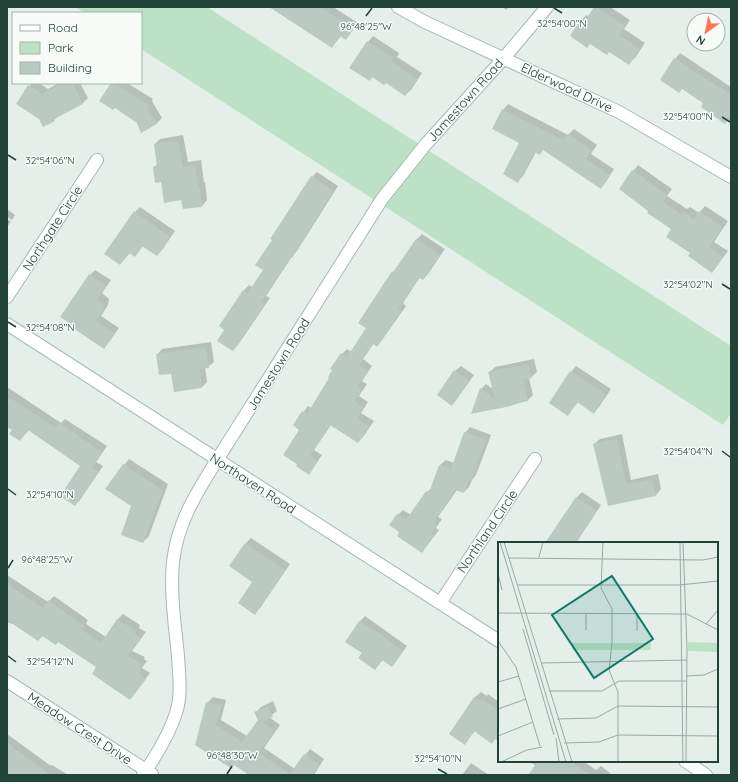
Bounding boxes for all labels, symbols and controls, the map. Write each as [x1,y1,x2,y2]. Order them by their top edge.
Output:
legend [12,12,142,84]
north arrow [686,12,726,52]
text: 32°54'00"N [537,17,587,30]
text: Road [48,20,78,35]
text: 96°48'25"W [340,20,392,33]
text: N [693,32,708,48]
text: Park [48,40,73,55]
street label: Jamestown Road [424,55,506,145]
street label: Elderwood Drive [519,59,615,115]
text: Building [48,60,92,75]
text: 32°54'00"N [663,110,713,123]
text: 32°54'06"N [25,154,75,167]
street label: Northgate Circle [19,182,85,274]
text: 32°54'02"N [663,278,713,291]
street label: Jamestown Road [243,315,313,413]
text: 32°54'08"N [25,321,75,334]
text: 32°54'04"N [663,445,713,458]
street label: Northaven Road [207,449,299,517]
street label: Northland Circle [453,486,521,576]
text: 32°54'10"N [26,488,74,501]
inset map [498,542,718,762]
text: 96°48'25"W [21,553,73,566]
text: 32°54'12"N [26,655,74,668]
street label: Meadow Crest Drive [25,688,135,768]
text: 96°48'30"W [206,749,258,762]
text: 32°54'10"N [414,752,462,765]

